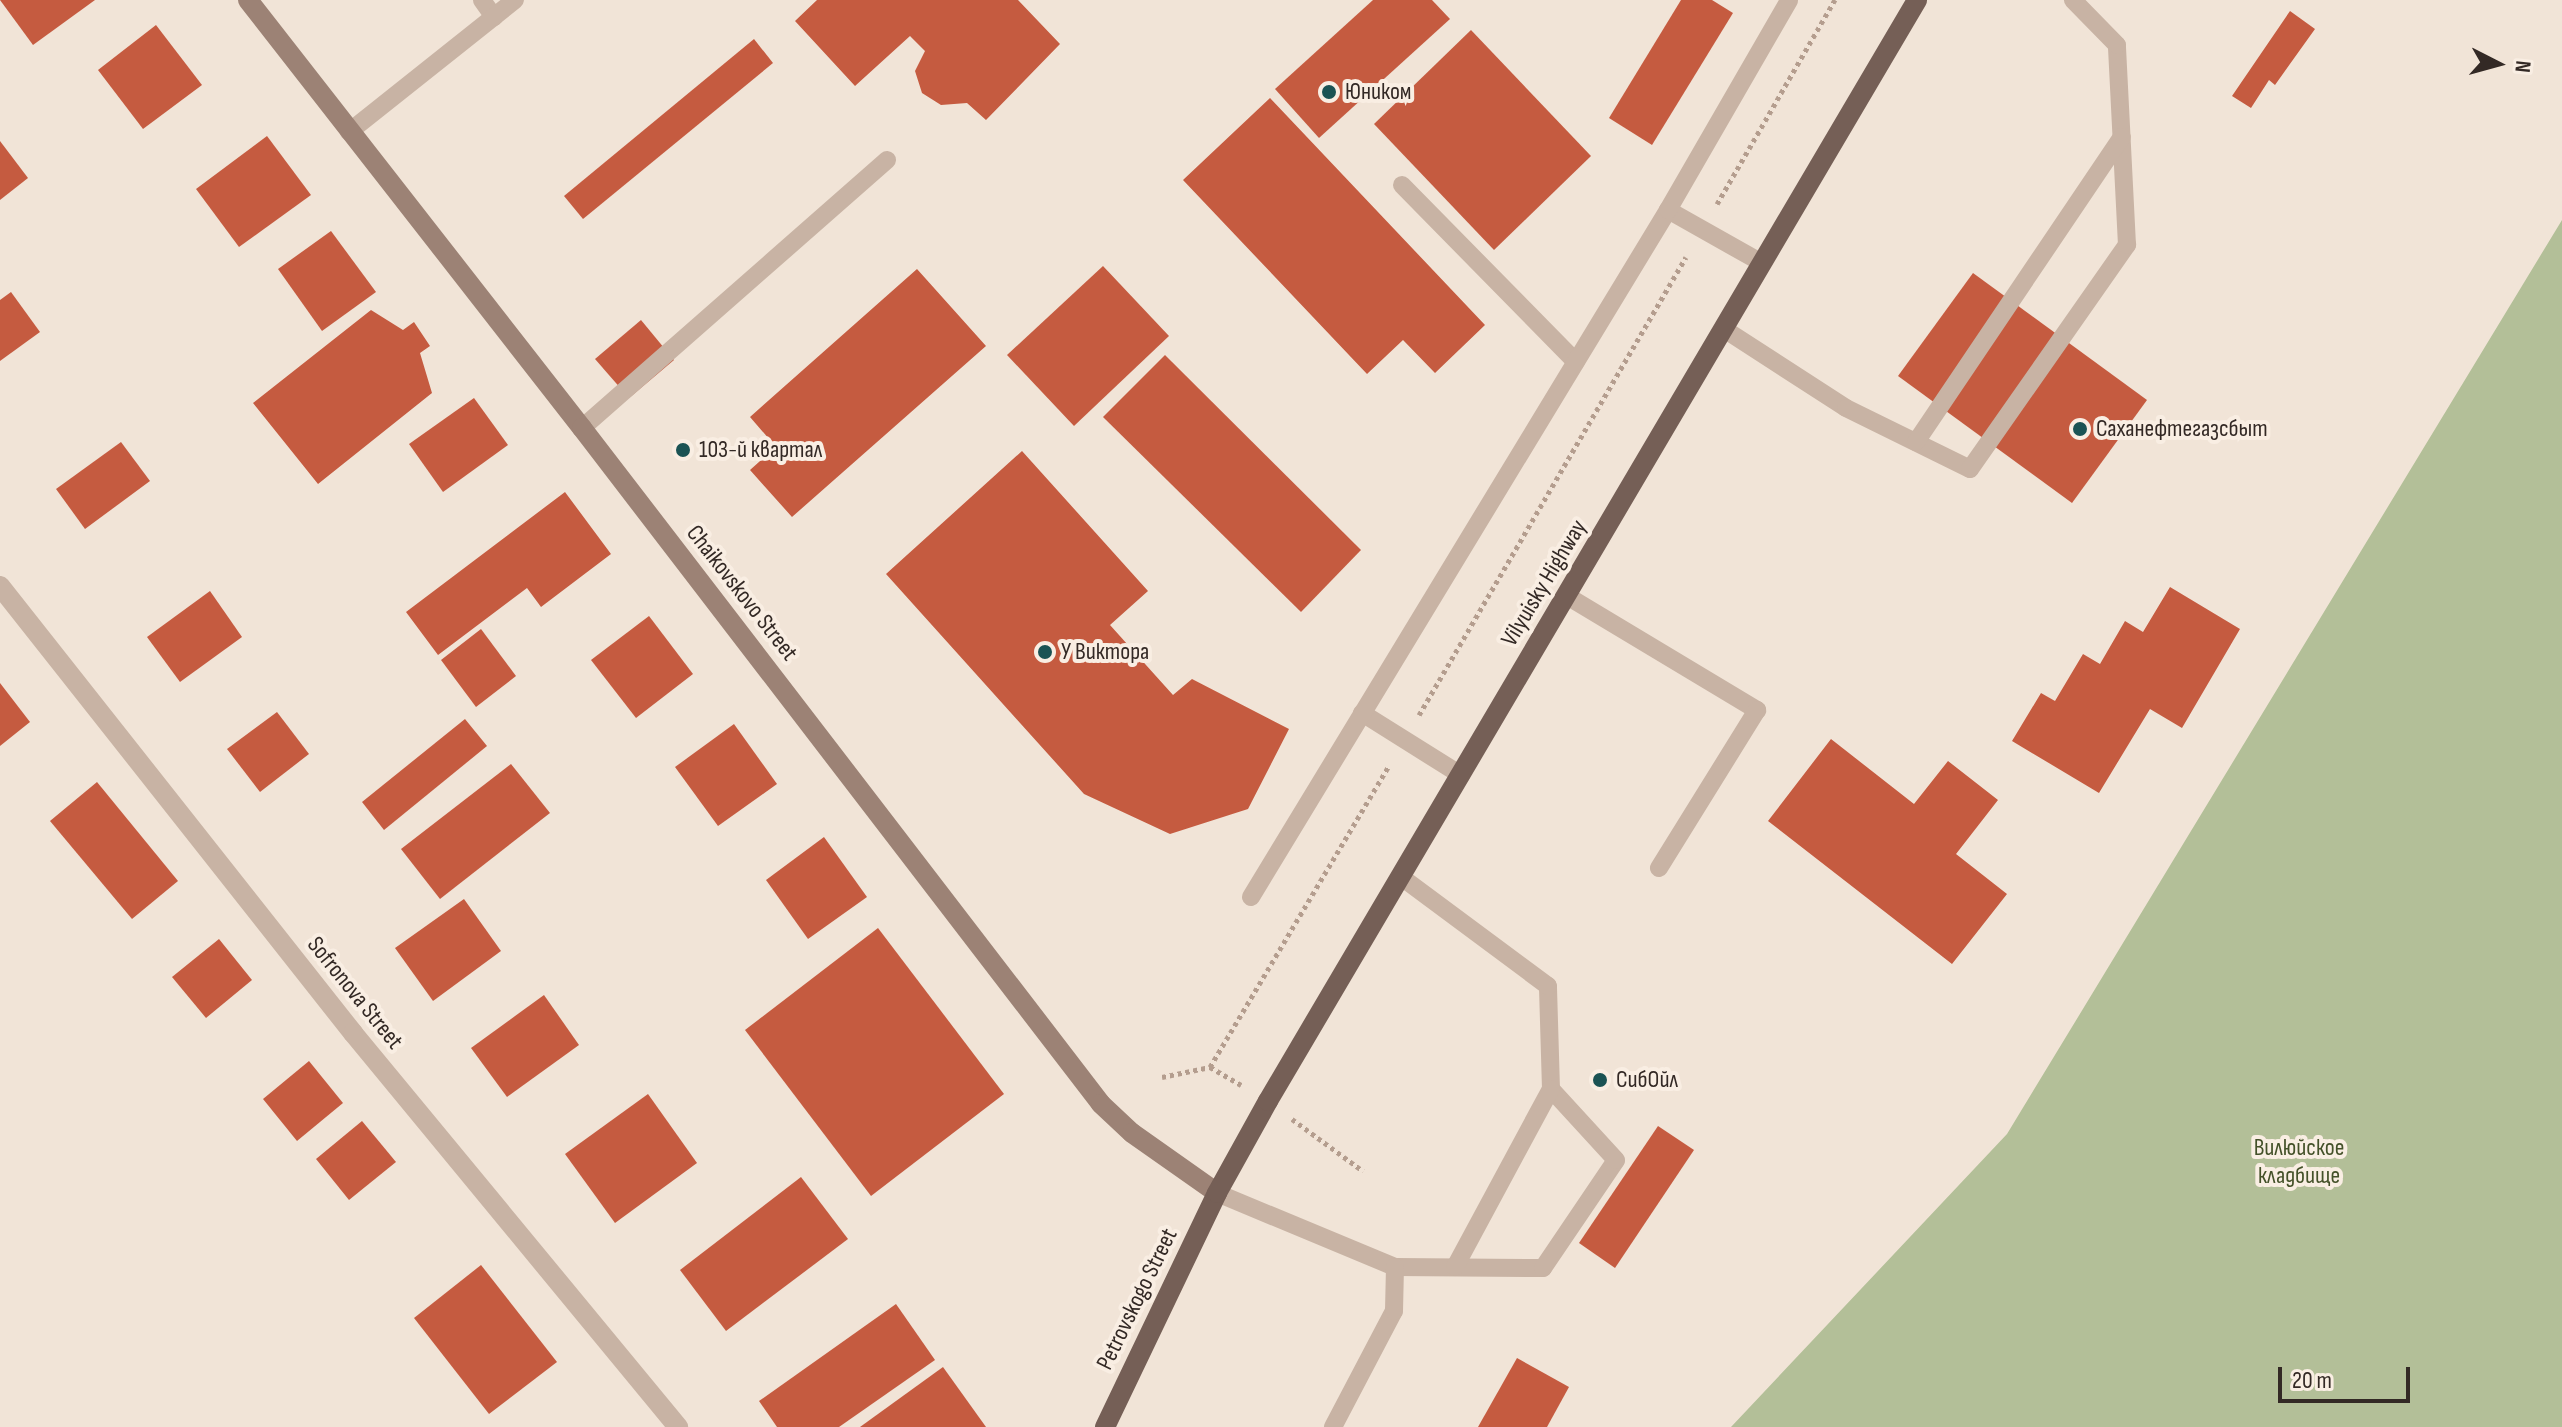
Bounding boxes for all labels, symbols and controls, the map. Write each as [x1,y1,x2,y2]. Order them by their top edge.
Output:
north arrow [2458,24,2538,104]
text: N [2508,59,2536,74]
place label: Юником [1345,78,1412,106]
marker: Юником [1320,83,1338,101]
place label: Саханефтегазсбыт [2096,415,2268,443]
marker: Саханефтегазсбыт [2071,420,2089,438]
place label: 103-й квартал [699,436,822,464]
marker: 103-й квартал [674,441,692,459]
street label: Vilyuisky Highway [1495,515,1593,651]
street label: Chaikovskovo Street [680,519,804,667]
place label: У Виктора [1061,638,1149,666]
marker: У Виктора [1036,643,1054,661]
street label: Sofronova Street [301,931,409,1055]
place label: СибОйл [1616,1066,1678,1094]
marker: СибОйл [1591,1071,1609,1089]
park label: Вилюйское кладбище [2254,1134,2344,1190]
street label: Petrovskogo Street [1090,1224,1184,1374]
scale bar [2282,1351,2414,1401]
text: 20 m [2292,1366,2332,1395]

